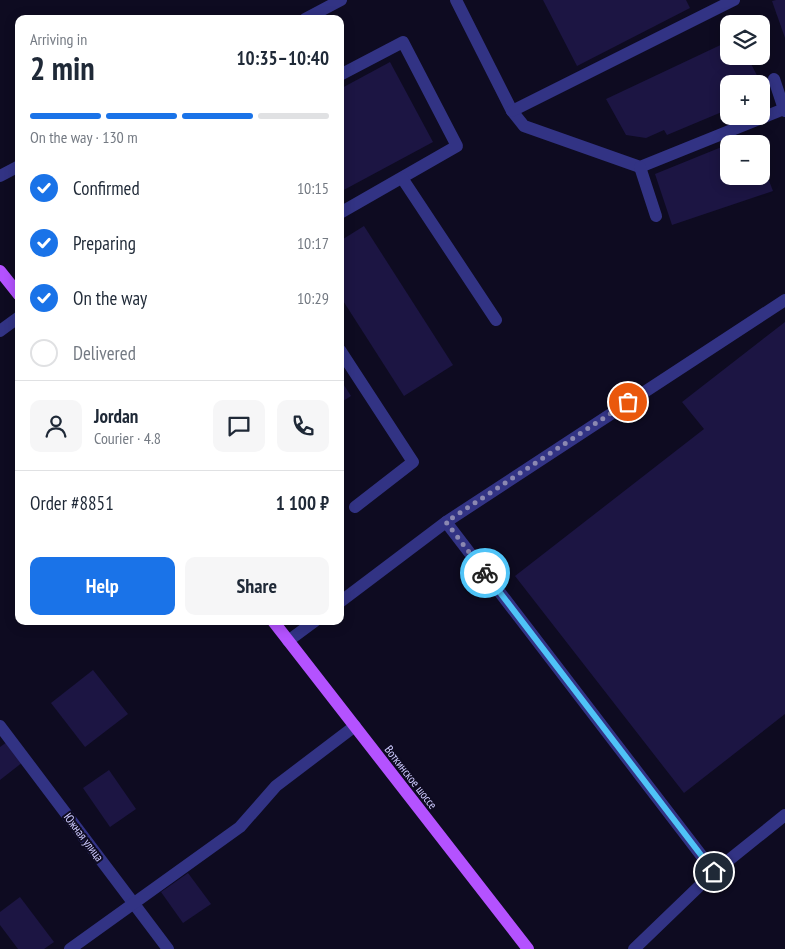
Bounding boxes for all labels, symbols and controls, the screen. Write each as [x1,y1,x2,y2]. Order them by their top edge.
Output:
map controls [720,15,770,185]
button: layers [720,15,770,65]
text: Arriving in [30,29,87,49]
text: 10:35–10:40 [236,46,329,70]
text: 2 min [30,47,95,89]
button: + [720,75,770,125]
text: On the way · 130 m [30,127,138,147]
button: − [720,135,770,185]
icon: check [30,174,58,202]
text: Confirmed [73,176,140,200]
text: 10:15 [297,178,329,198]
icon: check [30,229,58,257]
text: Preparing [73,231,136,255]
text: 10:17 [297,233,329,253]
icon: check [30,284,58,312]
text: On the way [73,286,147,310]
text: 10:29 [297,288,329,308]
text: Delivered [73,341,136,365]
pin [607,381,649,423]
icon: bag [614,388,642,416]
button: person [30,400,82,452]
button: chat [213,400,265,452]
button: phone [277,400,329,452]
text: Jordan [94,404,138,428]
text: Courier · 4.8 [94,428,161,448]
text: Order #8851 [30,491,114,515]
text: 1 100 ₽ [276,491,329,515]
courier [460,548,510,598]
button: Help [30,557,175,615]
button: Share [185,557,329,615]
icon: bike [471,559,499,587]
street label: Воткинское шоссе [382,742,441,812]
street label: Южная улица [61,810,107,864]
pin [693,851,735,893]
icon: home [700,858,728,886]

